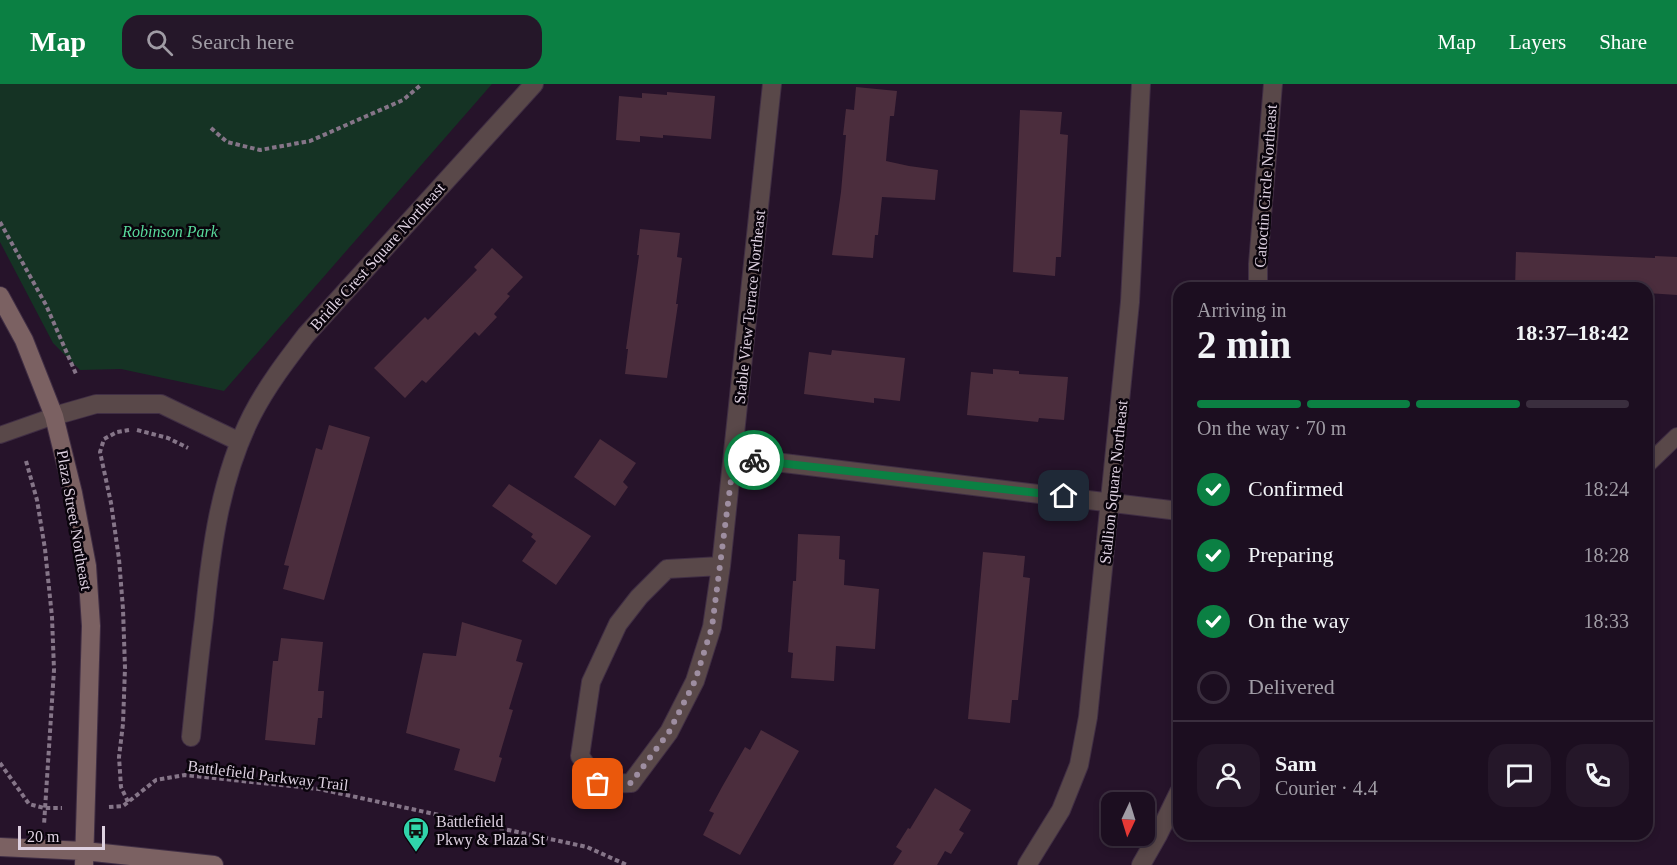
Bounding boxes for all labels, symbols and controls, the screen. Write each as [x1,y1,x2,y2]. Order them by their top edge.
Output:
search box [122,15,542,69]
text: Map [30,26,86,57]
icon: search [143,26,176,59]
text: Search here [191,29,294,54]
text: Map [1438,30,1476,54]
text: Layers [1509,30,1566,54]
text: Share [1599,30,1647,54]
street label: Catoctin Circle Northeast [1251,103,1280,268]
street label: Bridle Crest Square Northeast [307,179,449,334]
street label: Stable View Terrace Northeast [731,209,768,405]
park label: Robinson Park [121,223,219,240]
text: Arriving in [1197,299,1286,321]
text: 18:37–18:42 [1515,320,1629,345]
text: 2 min [1197,323,1291,366]
street label: Stallion Square Northeast [1096,399,1132,565]
text: On the way · 70 m [1197,417,1346,439]
courier [724,430,784,490]
icon: bike [738,444,771,477]
street label: Plaza Street Northeast [54,449,95,592]
pin [1038,470,1089,521]
icon: check [1197,473,1230,506]
text: Confirmed [1248,476,1343,501]
text: 18:24 [1583,478,1629,500]
icon: home [1047,479,1080,512]
icon: check [1197,539,1230,572]
text: Preparing [1248,542,1334,567]
text: 18:28 [1583,544,1629,566]
icon: check [1197,605,1230,638]
text: On the way [1248,608,1349,633]
text: 18:33 [1583,610,1629,632]
text: Delivered [1248,674,1335,699]
button: person [1197,744,1260,807]
button: chat [1488,744,1551,807]
button: phone [1566,744,1629,807]
text: Sam [1275,751,1317,776]
street label: Battlefield Parkway Trail [187,757,350,795]
pin [572,758,623,809]
icon: bag [581,767,614,800]
text: Courier · 4.4 [1275,777,1378,799]
north arrow [1101,792,1155,846]
map controls [1101,792,1155,846]
place label: Battlefield Pkwy & Plaza St [436,813,545,849]
bus stop icon: Battlefield Pkwy & Plaza St [401,815,431,853]
scale bar [18,823,105,850]
text: 20 m [27,828,59,845]

